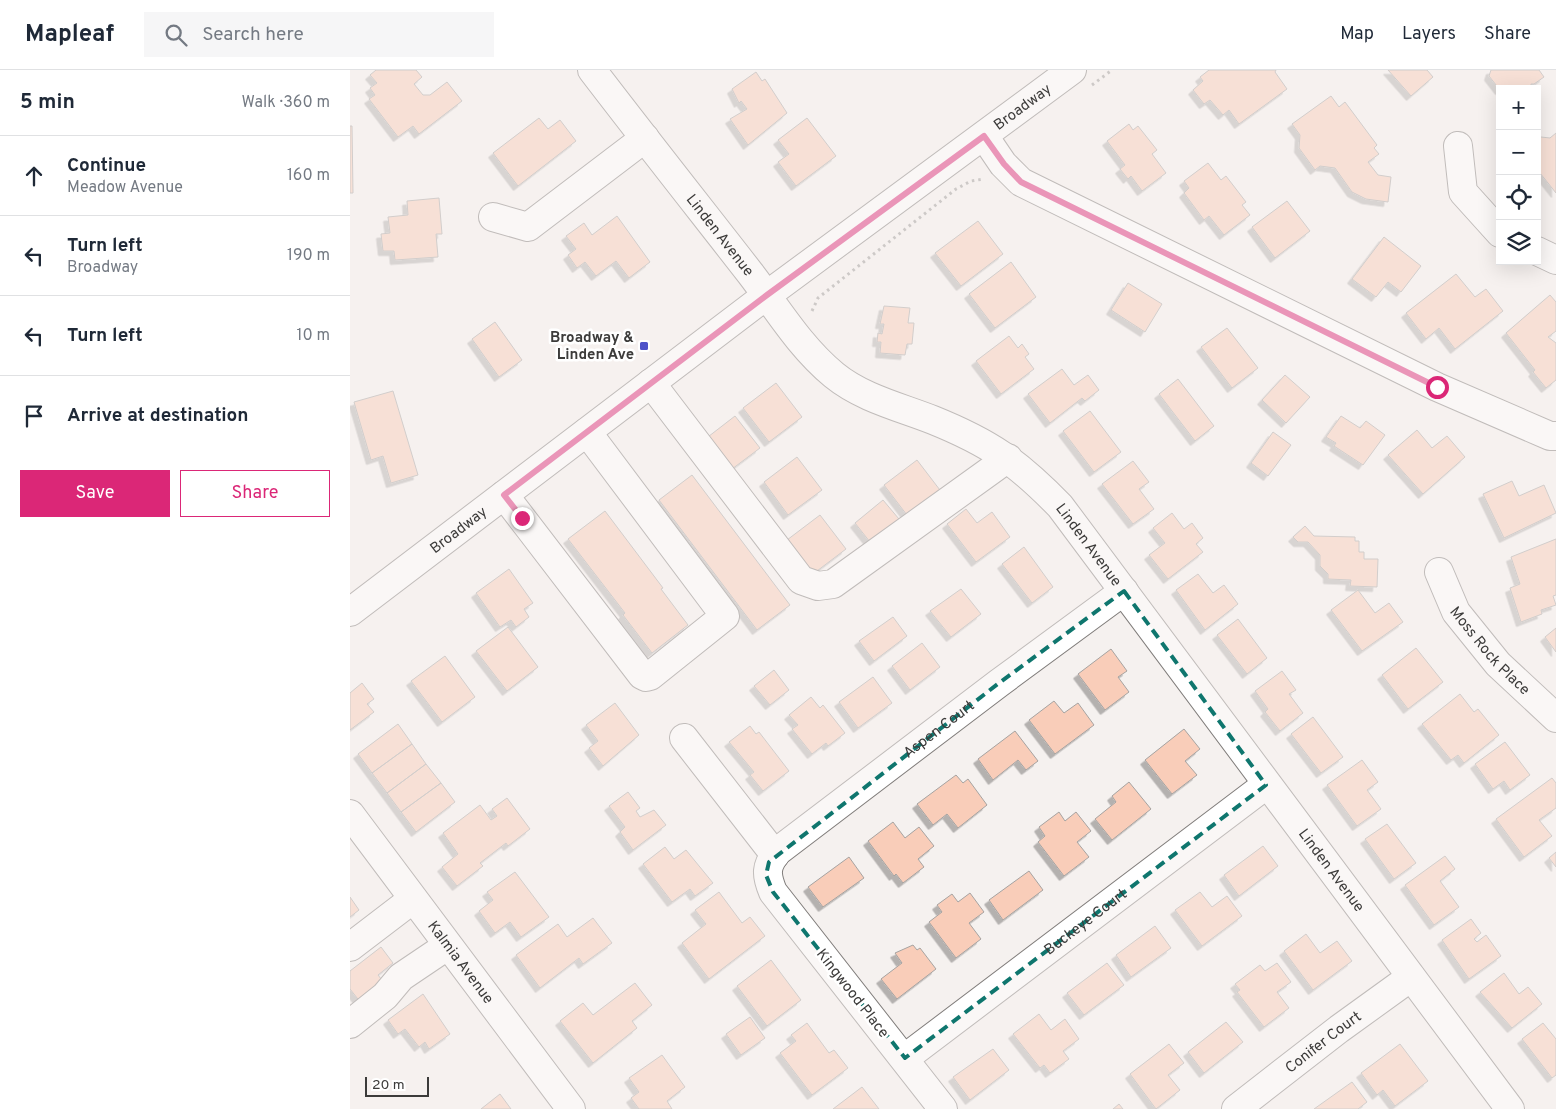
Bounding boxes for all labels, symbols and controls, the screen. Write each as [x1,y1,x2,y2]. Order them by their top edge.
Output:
search box [144,12,494,57]
text: Mapleaf [25,20,114,50]
icon: search [162,21,190,49]
text: Search here [202,23,304,47]
text: Map [1340,23,1374,46]
text: Layers [1402,23,1456,46]
text: Share [1484,23,1531,46]
street label: Broadway [991,80,1056,135]
map controls [1496,85,1541,265]
button: + [1496,85,1541,130]
text: 5 min [20,89,75,116]
text: Walk · 360 m [242,93,330,113]
button: − [1496,130,1541,175]
text: Continue [67,154,146,178]
icon: ahead [20,162,48,190]
text: 160 m [287,166,330,186]
button: locate [1496,175,1541,220]
text: Meadow Avenue [67,178,183,198]
street label: Linden Avenue [681,191,757,281]
button: layers [1496,220,1541,265]
text: Turn left [67,234,143,258]
icon: left [20,242,48,270]
text: 190 m [287,246,330,266]
text: Broadway [67,258,138,278]
icon: left [20,322,48,350]
text: Turn left [67,324,143,348]
text: 10 m [296,326,330,346]
place label: Broadway & Linden Ave [550,329,634,365]
marker: Broadway & Linden Ave [638,340,650,352]
route start [1426,376,1449,399]
icon: arrive [20,402,48,430]
text: Arrive at destination [67,404,248,428]
button: Save [20,470,170,517]
button: Share [180,470,330,517]
street label: Linden Avenue [1050,500,1125,591]
street label: Broadway [427,503,492,559]
route end [511,507,534,530]
street label: Moss Rock Place [1445,603,1533,700]
street label: Aspen Court [900,697,979,763]
street label: Linden Avenue [1293,826,1368,916]
street label: Buckeye Court [1041,885,1131,960]
street label: Kalmia Avenue [422,918,497,1008]
street label: Kingwood Place [811,946,892,1042]
street label: Conifer Court [1282,1008,1366,1078]
scale bar [365,1074,429,1097]
text: 20 m [372,1077,405,1094]

